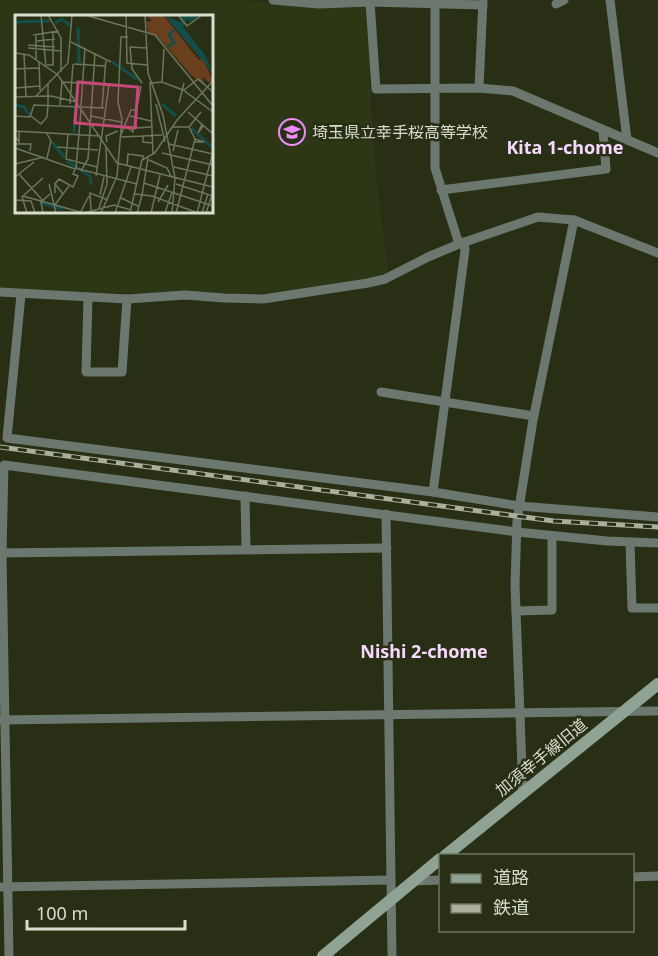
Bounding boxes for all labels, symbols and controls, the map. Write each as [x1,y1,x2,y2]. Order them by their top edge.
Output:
inset map [15,15,213,213]
school or university icon: 埼玉県立幸手桜高等学校 [277,117,307,147]
place label: 埼玉県立幸手桜高等学校 [312,121,488,143]
district label: Kita 1-chome [506,135,624,159]
district label: Nishi 2-chome [360,639,488,663]
street label: 加須幸手線旧道 [491,713,591,801]
legend [439,854,634,932]
text: 道路 [493,865,529,889]
scale bar [27,893,184,931]
text: 鉄道 [493,895,529,919]
text: 100 m [36,901,88,925]

